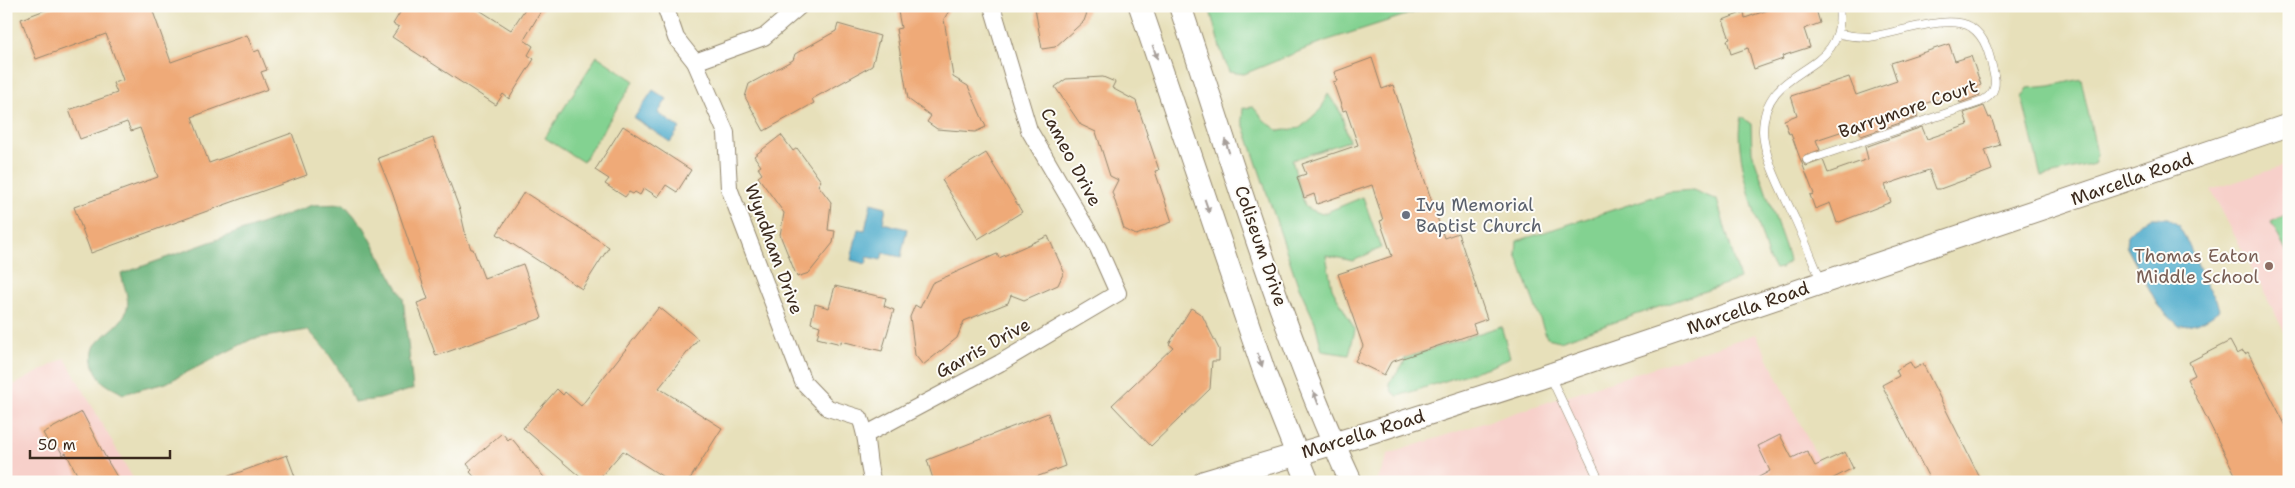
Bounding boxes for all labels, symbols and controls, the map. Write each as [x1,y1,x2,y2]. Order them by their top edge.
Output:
one-way arrow [1152,45,1160,60]
street label: Barrymore Court [1835,74,1981,144]
street label: Cameo Drive [1035,103,1107,211]
one-way arrow [1223,138,1231,153]
street label: Marcella Road [2068,147,2196,211]
street label: Wyndham Drive [739,180,809,318]
street label: Coliseum Drive [1229,182,1293,310]
place label: Ivy Memorial Baptist Church [1416,193,1542,238]
one-way arrow [1204,199,1211,214]
marker: Ivy Memorial Baptist Church [1400,209,1412,221]
place label: Thomas Eaton Middle School [2134,244,2260,289]
marker: Thomas Eaton Middle School [2263,260,2275,272]
street label: Marcella Road [1684,276,1812,340]
street label: Garris Drive [932,312,1034,384]
one-way arrow [1256,353,1264,368]
one-way arrow [1312,391,1319,406]
street label: Marcella Road [1298,404,1428,464]
scale bar [30,428,170,460]
text: 50 m [38,435,76,455]

